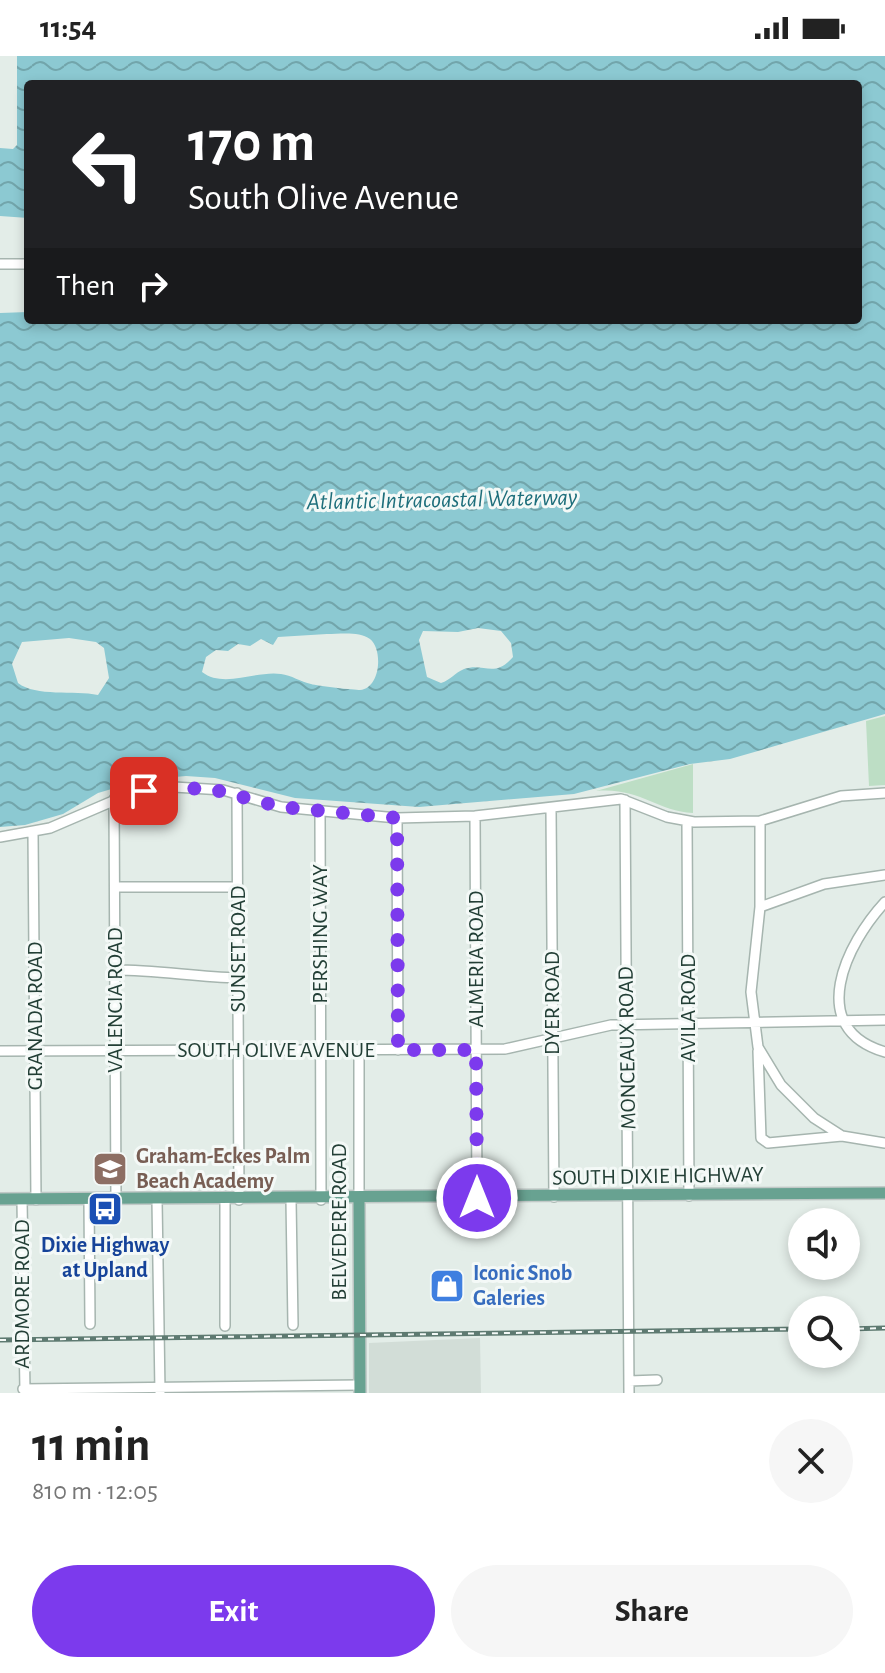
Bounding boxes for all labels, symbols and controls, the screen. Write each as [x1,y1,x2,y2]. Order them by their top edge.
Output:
text: 11:54 [40,13,97,43]
icon: left [56,112,160,216]
text: 170 m [188,115,315,171]
text: South Olive Avenue [188,180,459,216]
icon: right [131,264,175,308]
text: Then [56,271,115,301]
water label: Atlantic Intracoastal Waterway [305,486,578,514]
pin [110,757,178,825]
icon: arrive [122,769,166,813]
street label: PERSHING WAY [309,864,331,1004]
street label: SUNSET ROAD [227,885,249,1013]
street label: ALMERIA ROAD [465,891,487,1027]
street label: VALENCIA ROAD [104,927,126,1073]
street label: GRANADA ROAD [24,942,46,1090]
street label: DYER ROAD [541,951,563,1055]
street label: AVILA ROAD [677,954,699,1062]
street label: MONCEAUX ROAD [615,966,639,1130]
street label: SOUTH OLIVE AVENUE [177,1039,375,1061]
street label: BELVEDERE ROAD [328,1143,350,1301]
place label: Graham-Eckes Palm Beach Academy [136,1145,310,1193]
school or university icon: Graham-Eckes Palm Beach Academy [91,1150,129,1188]
position arrow [435,1156,519,1240]
street label: SOUTH DIXIE HIGHWAY [552,1163,764,1189]
bus stop icon: Dixie Highway at Upland [86,1190,124,1228]
map controls [788,1208,860,1368]
button: sound [788,1208,860,1280]
street label: ARDMORE ROAD [11,1219,33,1369]
place label: Dixie Highway at Upland [41,1234,169,1281]
place label: Iconic Snob Galeries [473,1262,572,1309]
shop icon: Iconic Snob Galeries [428,1267,466,1305]
button: search [788,1296,860,1368]
button: close [769,1419,853,1503]
text: 11 min [32,1422,150,1470]
text: 810 m · 12:05 [32,1478,158,1504]
button: Exit [32,1565,435,1657]
button: Share [451,1565,853,1657]

